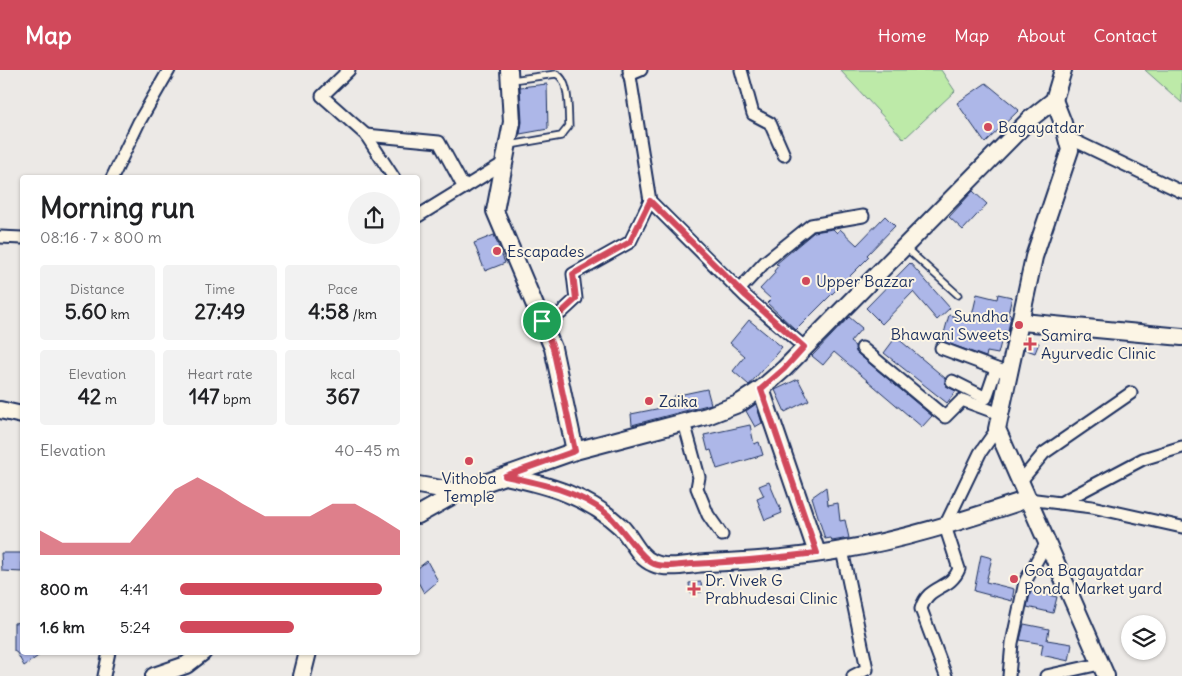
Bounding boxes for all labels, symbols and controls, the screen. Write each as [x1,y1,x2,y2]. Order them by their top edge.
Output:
text: Map [25,20,72,50]
text: Home [878,24,926,47]
text: Map [954,24,989,47]
text: About [1017,24,1065,47]
text: Contact [1093,24,1157,47]
place label: Bagayatdar [998,117,1085,137]
marker: Bagayatdar [982,121,994,133]
text: Morning run [40,190,195,226]
button: share [348,192,400,244]
text: 08:16 · 7 × 800 m [40,227,162,247]
place label: Escapades [507,241,584,261]
marker: Escapades [491,245,503,257]
place label: Upper Bazzar [816,271,915,291]
marker: Upper Bazzar [800,275,812,287]
text: Distance [70,280,125,298]
text: Time [205,280,235,298]
text: Pace [327,280,358,298]
text: 5.60 [65,298,107,325]
text: 27:49 [195,298,245,325]
text: 4:58 [308,298,349,325]
pin [521,300,563,342]
text: km [107,305,130,323]
text: /km [349,305,377,323]
place label: Sundha Bhawani Sweets [891,306,1009,344]
icon: arrive [528,307,556,335]
marker: Sundha Bhawani Sweets [1013,319,1025,331]
place label: Samira Ayurvedic Clinic [1041,325,1156,363]
marker: Samira Ayurvedic Clinic [1023,337,1037,351]
text: Elevation [69,365,126,383]
text: Heart rate [188,365,252,383]
text: kcal [330,365,355,383]
text: 42 [78,383,101,410]
text: 147 [189,383,220,410]
text: 367 [325,383,360,410]
text: m [101,390,117,408]
text: bpm [220,390,251,408]
place label: Zaika [659,391,698,411]
marker: Zaika [643,395,655,407]
text: Elevation [40,440,106,460]
text: 40–45 m [335,440,400,460]
marker: Vithoba Temple [463,455,475,467]
place label: Vithoba Temple [441,468,497,506]
place label: Goa Bagayatdar Ponda Market yard [1024,560,1162,598]
place label: Dr. Vivek G Prabhudesai Clinic [705,570,838,608]
marker: Goa Bagayatdar Ponda Market yard [1008,573,1020,585]
text: 800 m [40,579,88,599]
text: 4:41 [120,579,148,599]
marker: Dr. Vivek G Prabhudesai Clinic [687,582,701,596]
map controls [1121,615,1166,660]
button: layers [1121,615,1166,660]
text: 1.6 km [40,617,85,637]
text: 5:24 [120,617,151,637]

